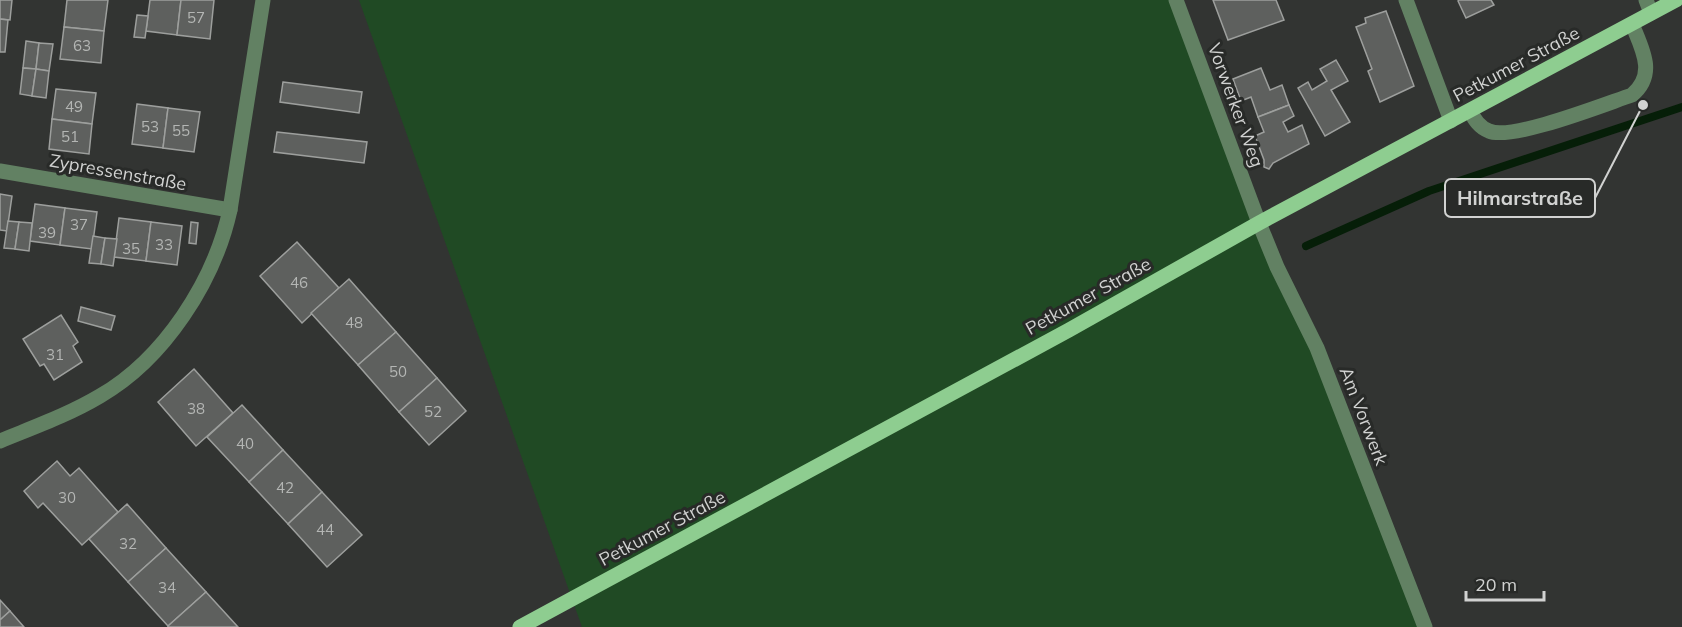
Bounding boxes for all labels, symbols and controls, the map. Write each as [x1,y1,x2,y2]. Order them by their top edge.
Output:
house number: 57 [187,8,205,27]
street label: Petkumer Straße [1449,21,1583,107]
house number: 63 [73,36,91,55]
street label: Vorwerker Weg [1203,40,1269,170]
house number: 49 [65,97,83,116]
house number: 53 [141,117,159,136]
house number: 55 [172,121,190,140]
house number: 51 [61,127,79,146]
street label: Zypressenstraße [48,149,188,195]
callout: Hilmarstraße [1445,179,1595,217]
text: Hilmarstraße [1457,185,1583,210]
house number: 37 [70,215,88,234]
house number: 39 [38,223,56,242]
house number: 33 [155,235,173,254]
house number: 35 [122,239,140,258]
street label: Petkumer Straße [1021,252,1155,340]
house number: 46 [290,273,308,292]
house number: 48 [345,313,363,332]
house number: 31 [46,345,64,364]
house number: 50 [389,362,407,381]
street label: Am Vorwerk [1335,363,1394,469]
house number: 38 [187,399,205,418]
house number: 52 [424,402,442,421]
house number: 40 [236,434,254,453]
house number: 42 [276,478,294,497]
street label: Petkumer Straße [595,485,729,571]
house number: 30 [58,488,76,507]
house number: 44 [316,520,334,539]
house number: 32 [119,534,137,553]
scale bar [1466,564,1544,602]
text: 20 m [1475,573,1517,596]
house number: 34 [158,578,176,597]

